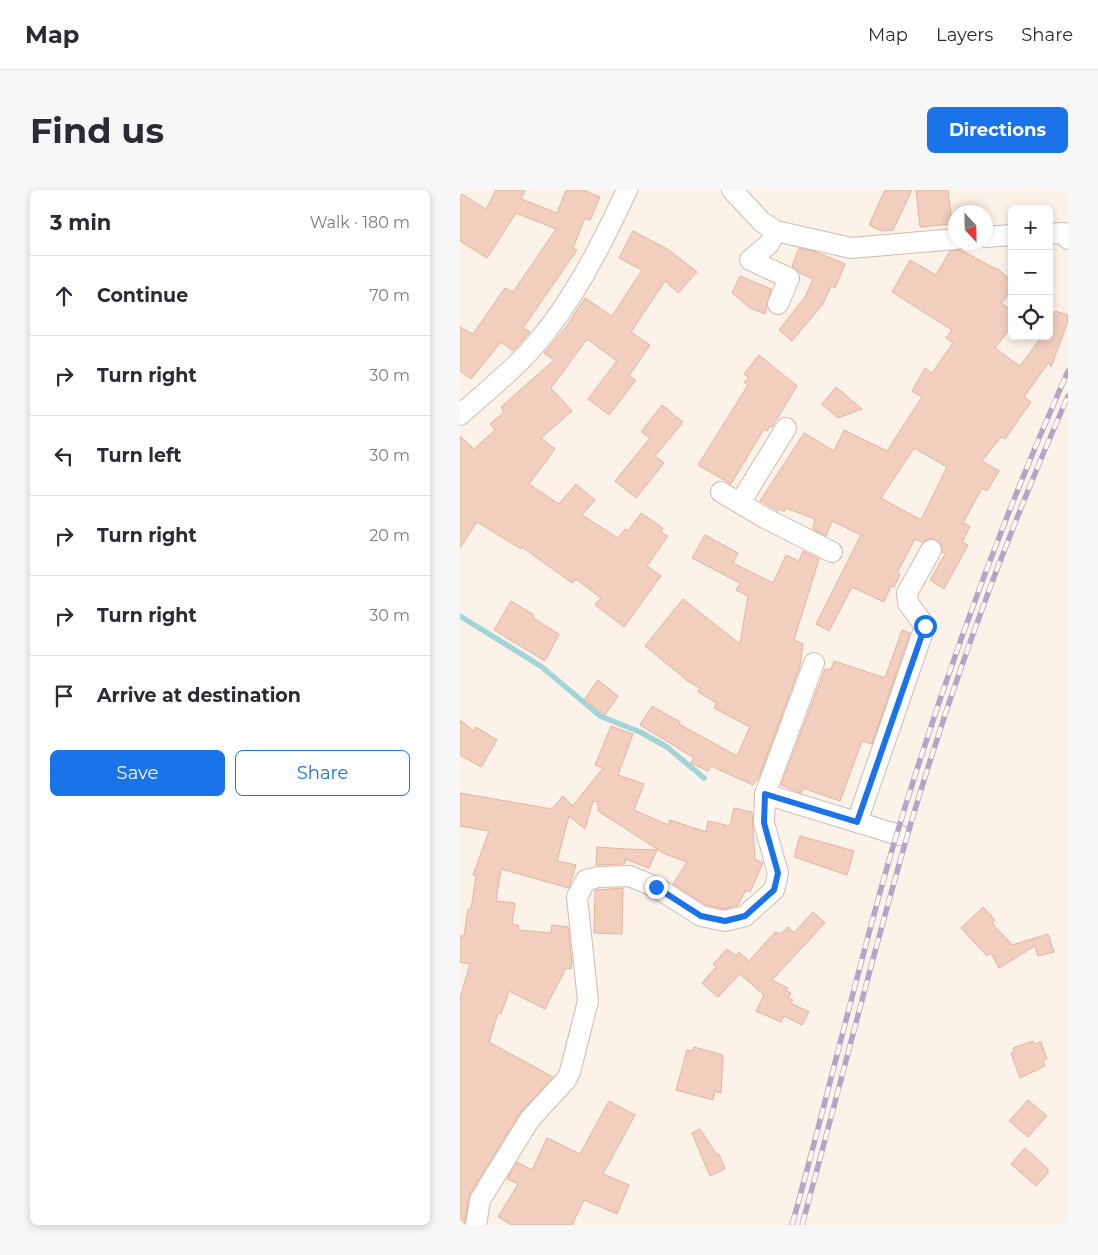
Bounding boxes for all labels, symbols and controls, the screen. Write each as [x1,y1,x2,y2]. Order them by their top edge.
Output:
text: Map [25,20,79,49]
text: Map [868,24,908,46]
text: Layers [936,24,993,46]
text: Share [1021,24,1073,46]
button: Directions [927,107,1068,153]
text: Find us [30,109,164,152]
north arrow [948,205,993,250]
map controls [1008,205,1053,340]
button: + [1008,205,1053,250]
text: 3 min [50,210,111,235]
text: Walk · 180 m [310,213,410,232]
button: − [1008,250,1053,295]
icon: ahead [50,282,78,310]
text: Continue [97,284,188,307]
text: 70 m [369,286,410,305]
button: locate [1008,295,1053,340]
icon: right [50,362,78,390]
text: Turn right [97,364,197,387]
text: 30 m [369,366,410,385]
icon: left [50,442,78,470]
text: Turn left [97,444,182,467]
text: 30 m [369,446,410,465]
icon: right [50,522,78,550]
text: Turn right [97,524,197,547]
text: 20 m [369,526,410,545]
icon: right [50,602,78,630]
text: Turn right [97,604,197,627]
text: 30 m [369,606,410,625]
route start [914,615,937,638]
icon: arrive [50,682,78,710]
text: Arrive at destination [97,684,301,707]
button: Save [50,750,225,796]
button: Share [235,750,410,796]
route end [645,876,668,899]

